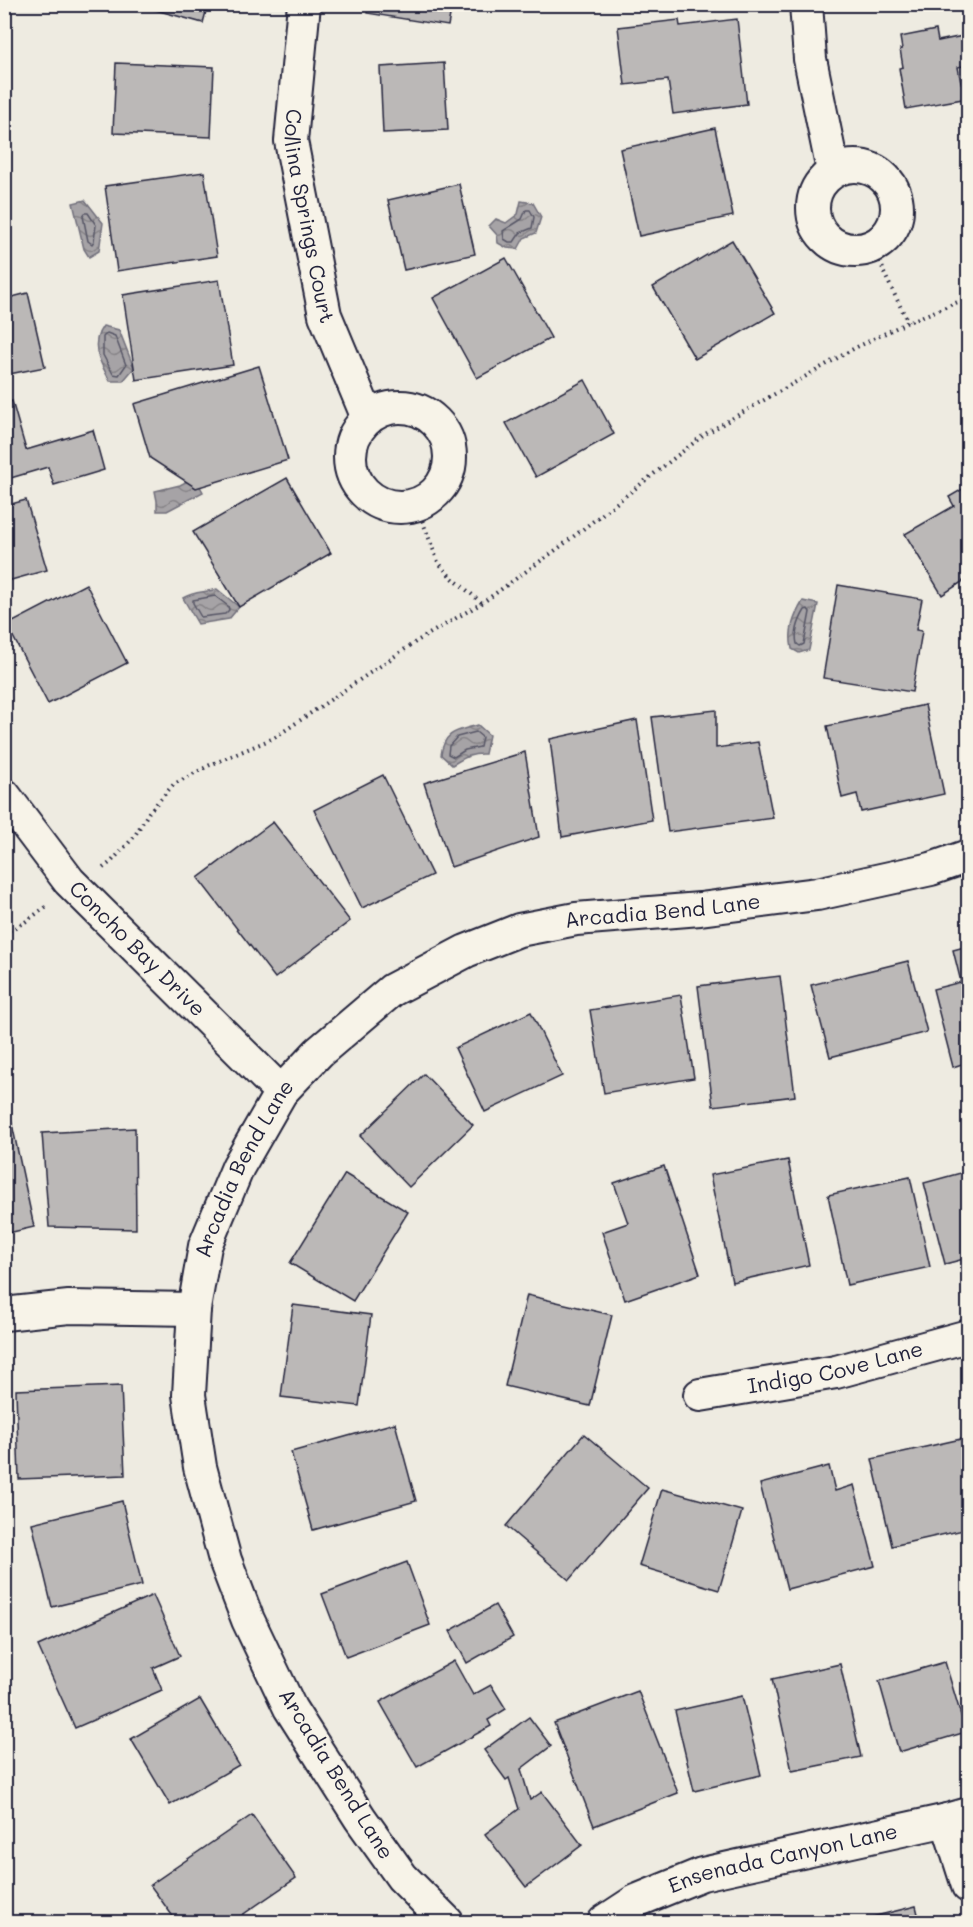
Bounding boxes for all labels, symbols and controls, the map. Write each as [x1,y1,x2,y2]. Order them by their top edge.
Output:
street label: Collina Springs Court [279,108,342,327]
street label: Concho Bay Drive [64,874,212,1022]
street label: Arcadia Bend Lane [562,886,762,933]
street label: Arcadia Bend Lane [188,1072,299,1260]
street label: Indigo Cove Lane [745,1334,926,1399]
street label: Arcadia Bend Lane [274,1683,401,1864]
street label: Ensenada Canyon Lane [664,1816,900,1898]

